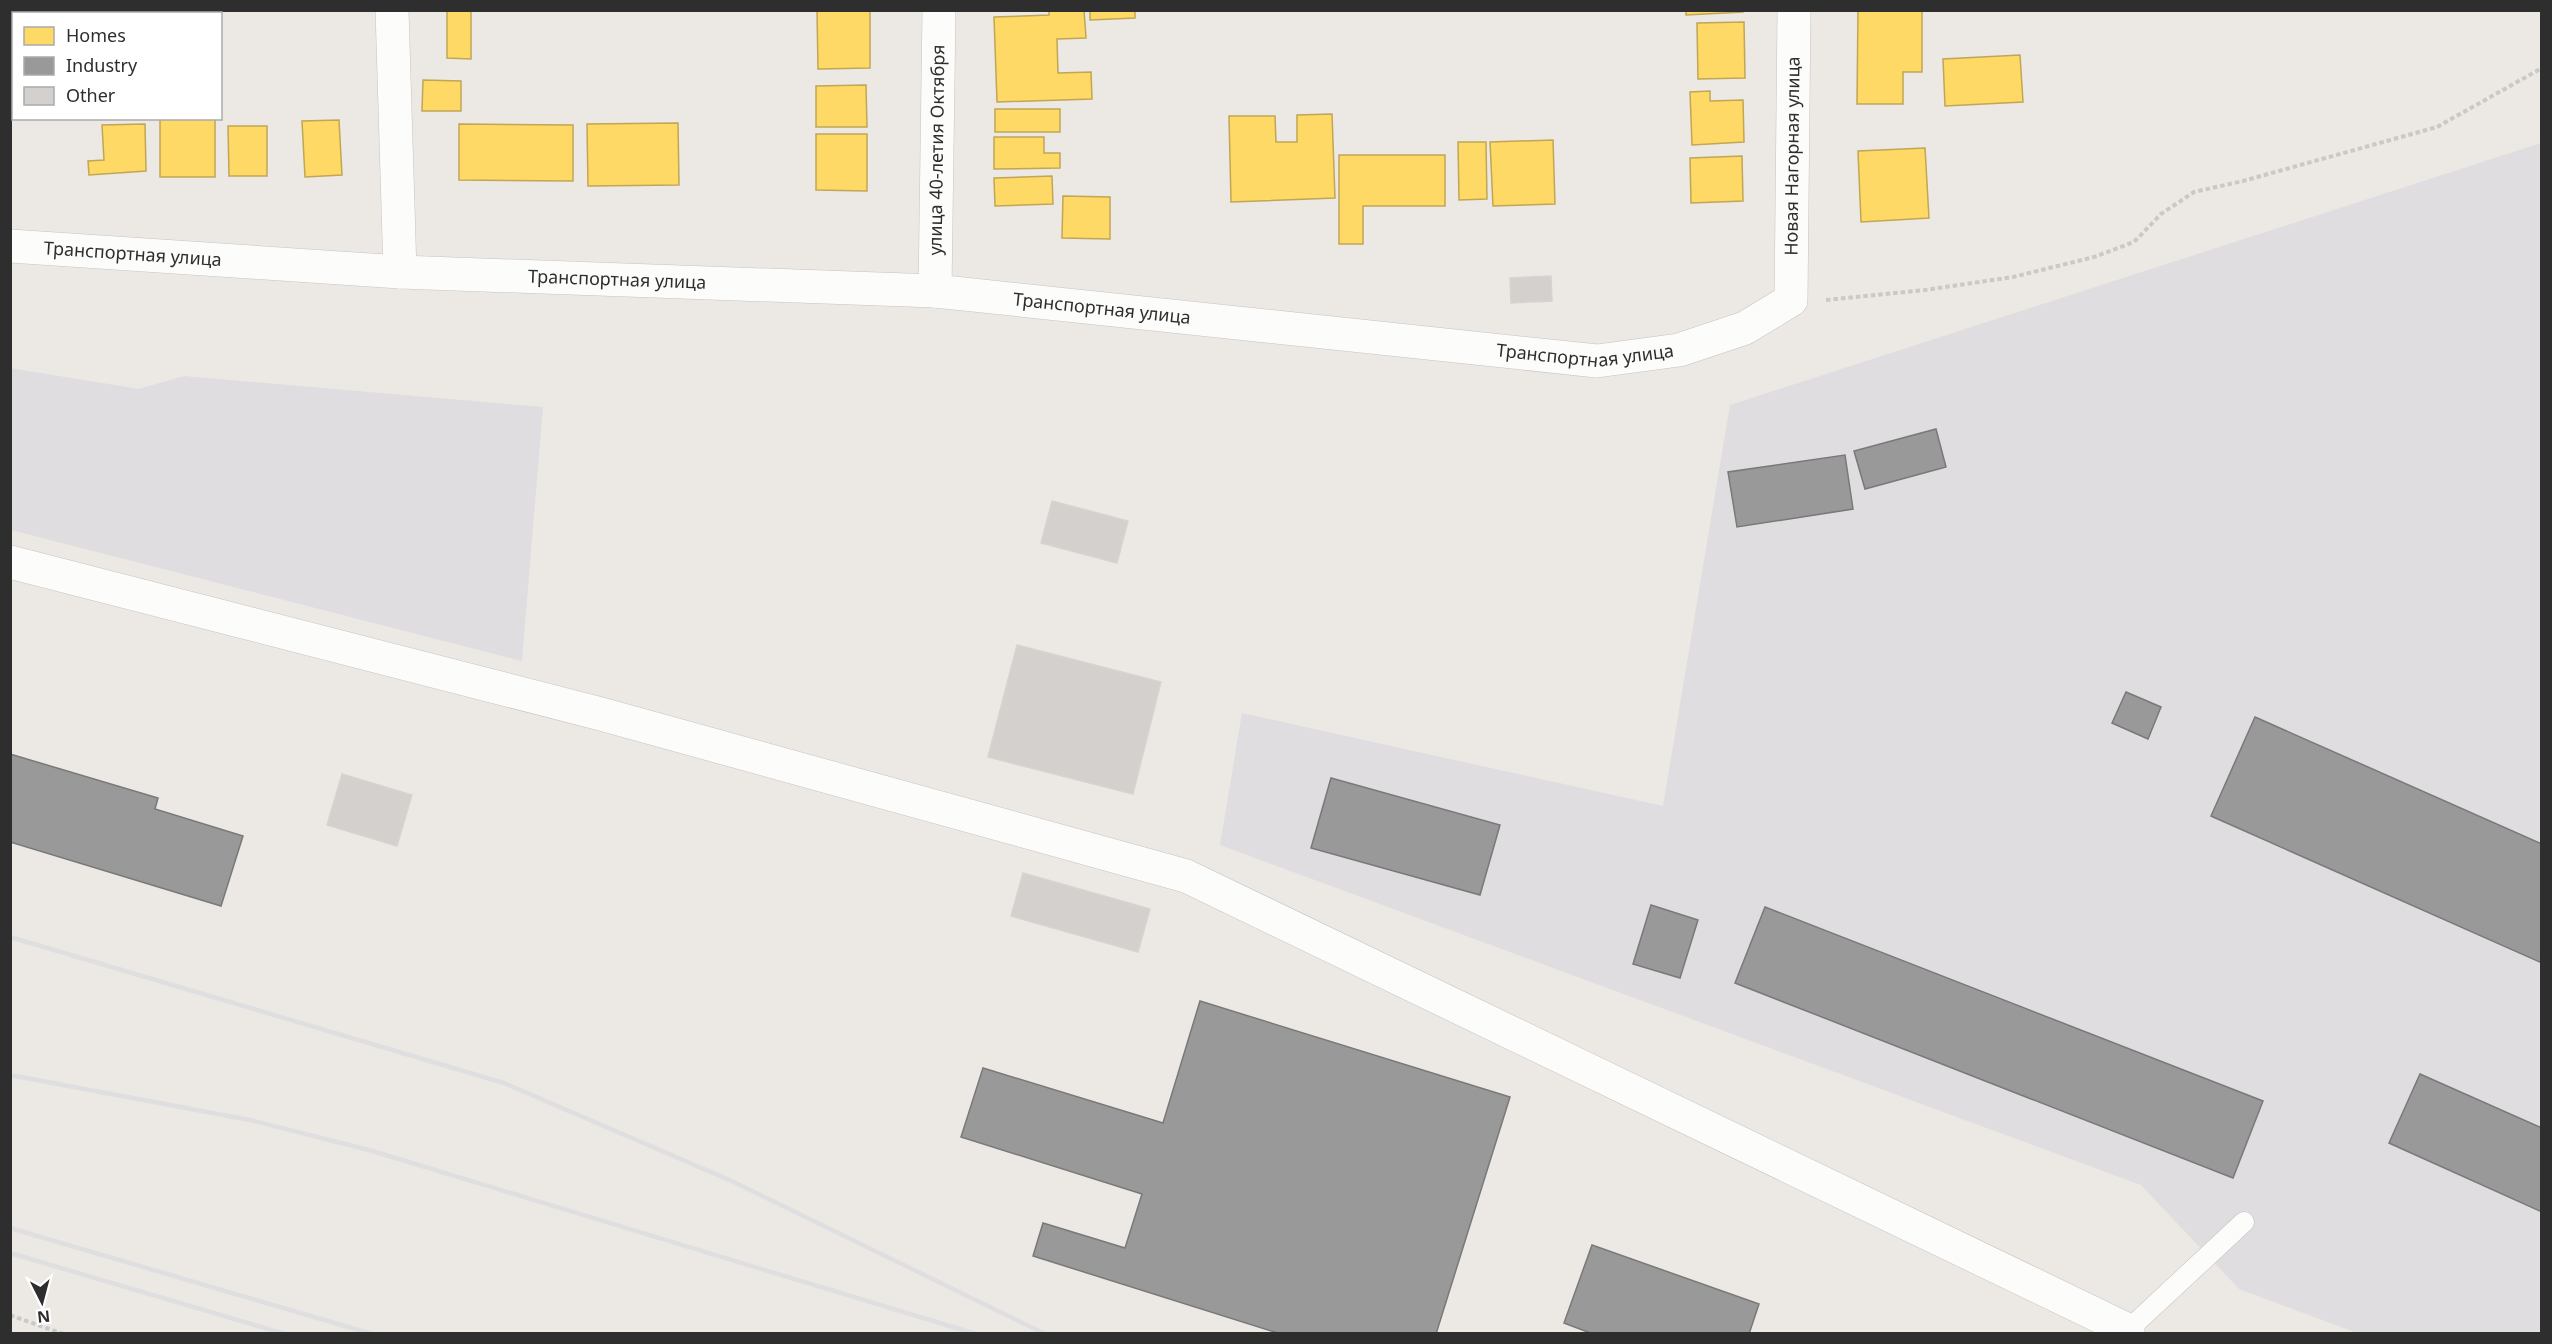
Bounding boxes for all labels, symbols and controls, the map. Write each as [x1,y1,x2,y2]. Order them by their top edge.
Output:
legend [12,12,222,120]
text: Homes [66,23,126,47]
street label: улица 40-летия Октября [923,44,950,256]
text: Industry [66,53,138,77]
street label: Новая Нагорная улица [1778,56,1805,256]
text: Other [66,83,116,107]
street label: Транспортная улица [43,235,223,271]
street label: Транспортная улица [527,264,707,294]
street label: Транспортная улица [1012,286,1192,329]
street label: Транспортная улица [1495,337,1675,372]
north arrow [12,1272,72,1332]
text: N [36,1305,51,1329]

